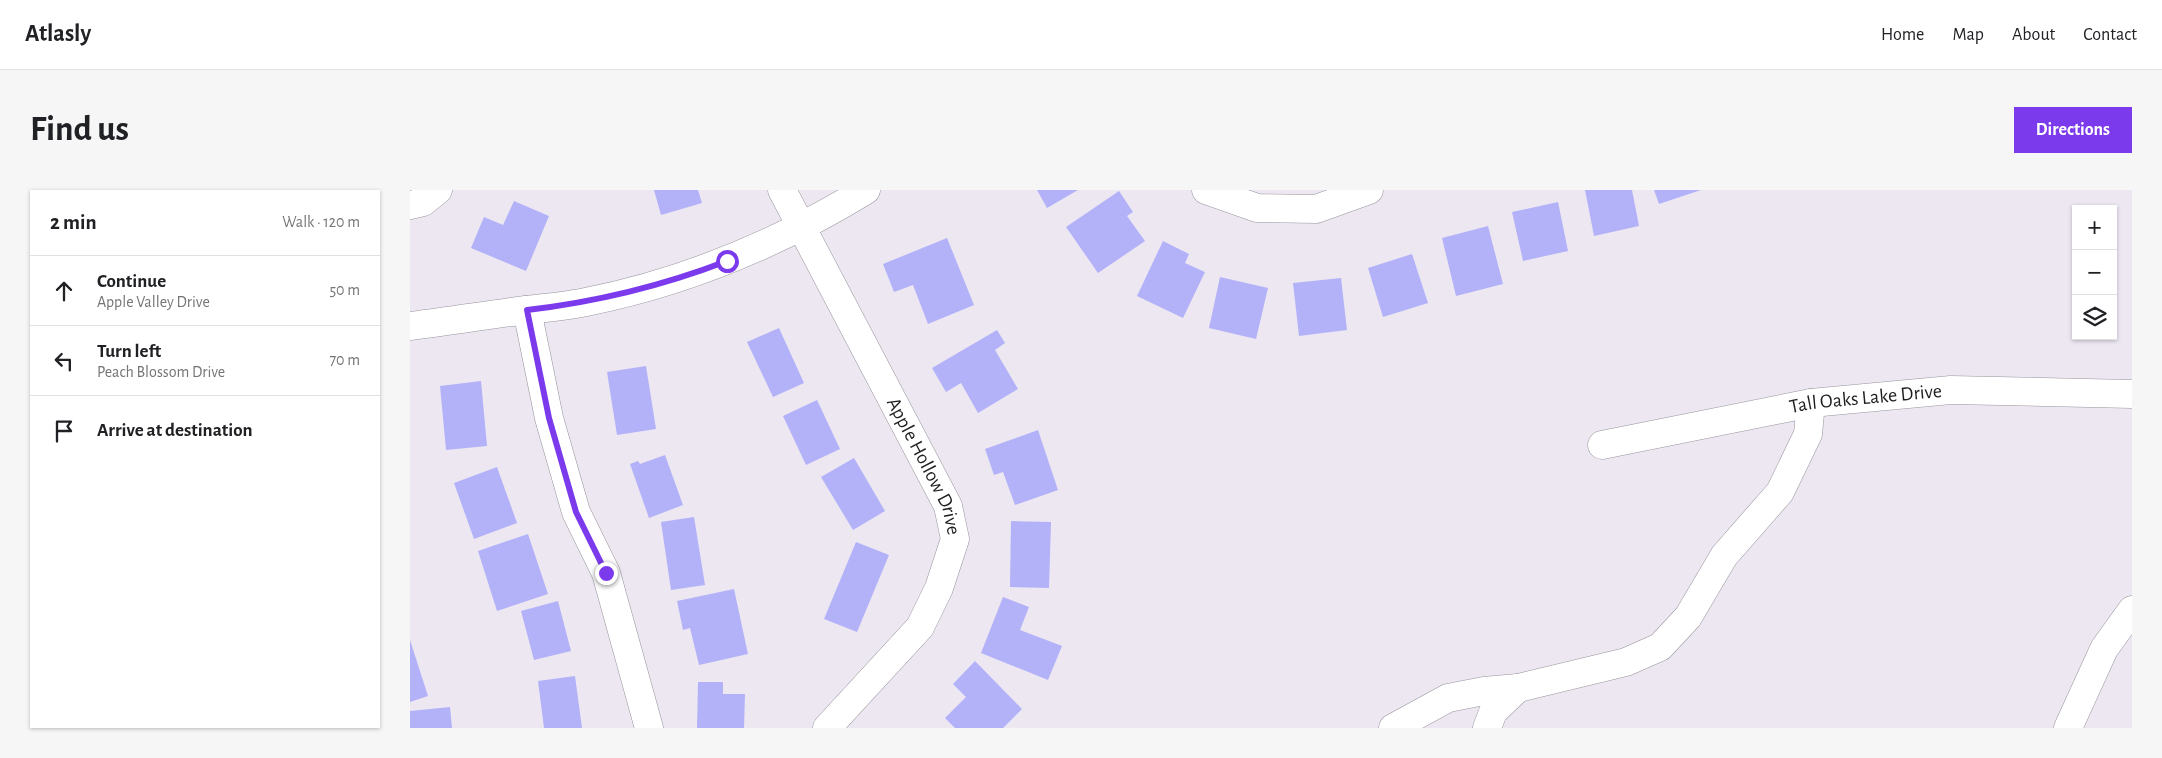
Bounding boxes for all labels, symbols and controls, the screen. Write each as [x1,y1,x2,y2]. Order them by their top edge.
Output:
text: Atlasly [25,22,91,46]
text: Home [1881,26,1924,44]
text: Map [1952,26,1984,44]
text: About [2012,26,2055,44]
text: Contact [2083,26,2137,44]
button: Directions [2014,107,2132,153]
text: Find us [30,112,129,147]
map controls [2072,205,2117,340]
button: + [2072,205,2117,250]
text: 2 min [50,212,97,233]
text: Walk · 120 m [282,214,360,230]
route start [716,250,739,273]
button: − [2072,250,2117,295]
text: Continue [97,272,166,291]
icon: ahead [50,277,78,305]
text: 50 m [329,282,360,298]
text: Apple Valley Drive [97,294,210,310]
button: layers [2072,295,2117,340]
text: Turn left [97,342,161,361]
icon: left [50,347,78,375]
text: 70 m [329,352,360,368]
text: Peach Blossom Drive [97,364,225,380]
street label: Tall Oaks Lake Drive [1788,381,1943,417]
street label: Apple Hollow Drive [883,394,964,537]
icon: arrive [50,417,78,445]
text: Arrive at destination [97,421,253,440]
route end [595,562,618,585]

